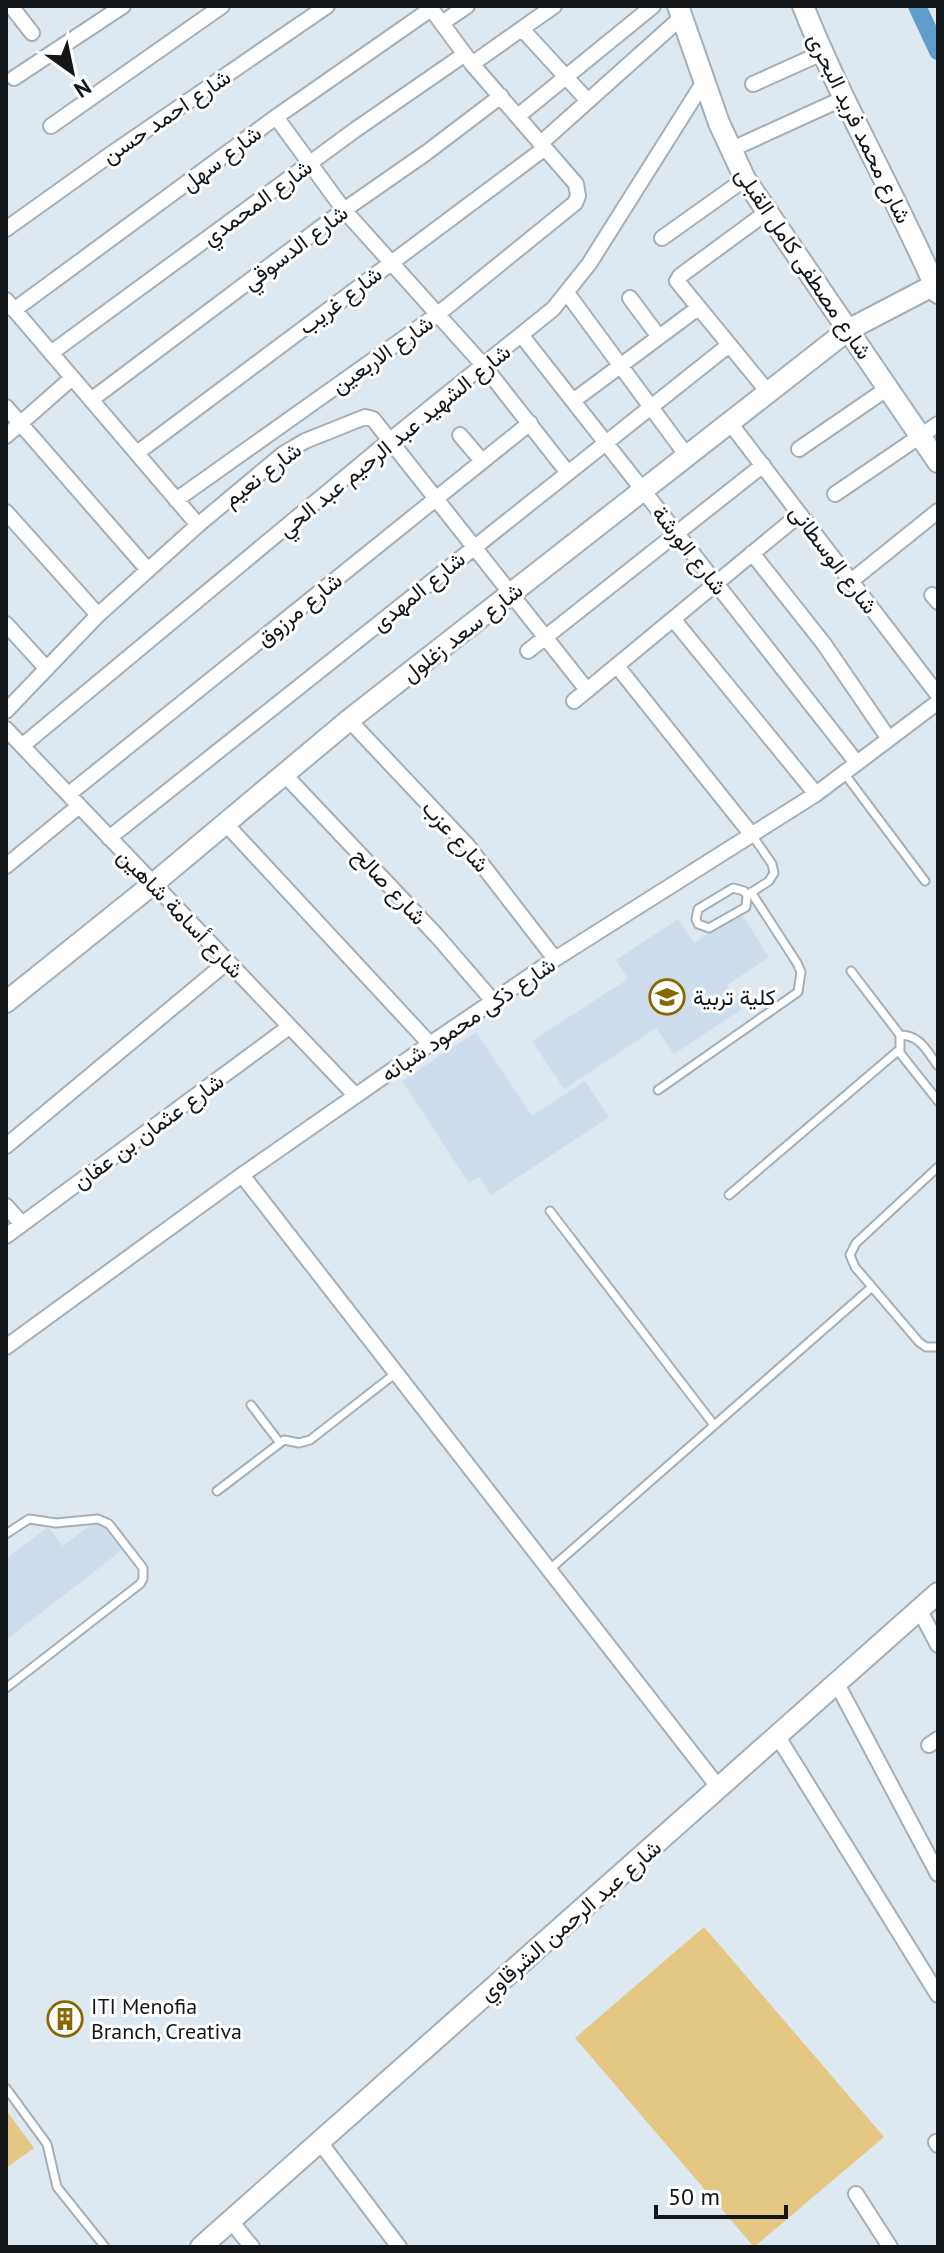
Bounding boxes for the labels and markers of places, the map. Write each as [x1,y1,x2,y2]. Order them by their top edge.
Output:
school or university icon: كلية تربية [648,978,686,1016]
place label: كلية تربية [693,983,776,1011]
place label: ITI Menofia Branch, Creativa [91,1992,242,2045]
building icon: ITI Menofia Branch, Creativa [46,2000,84,2038]

